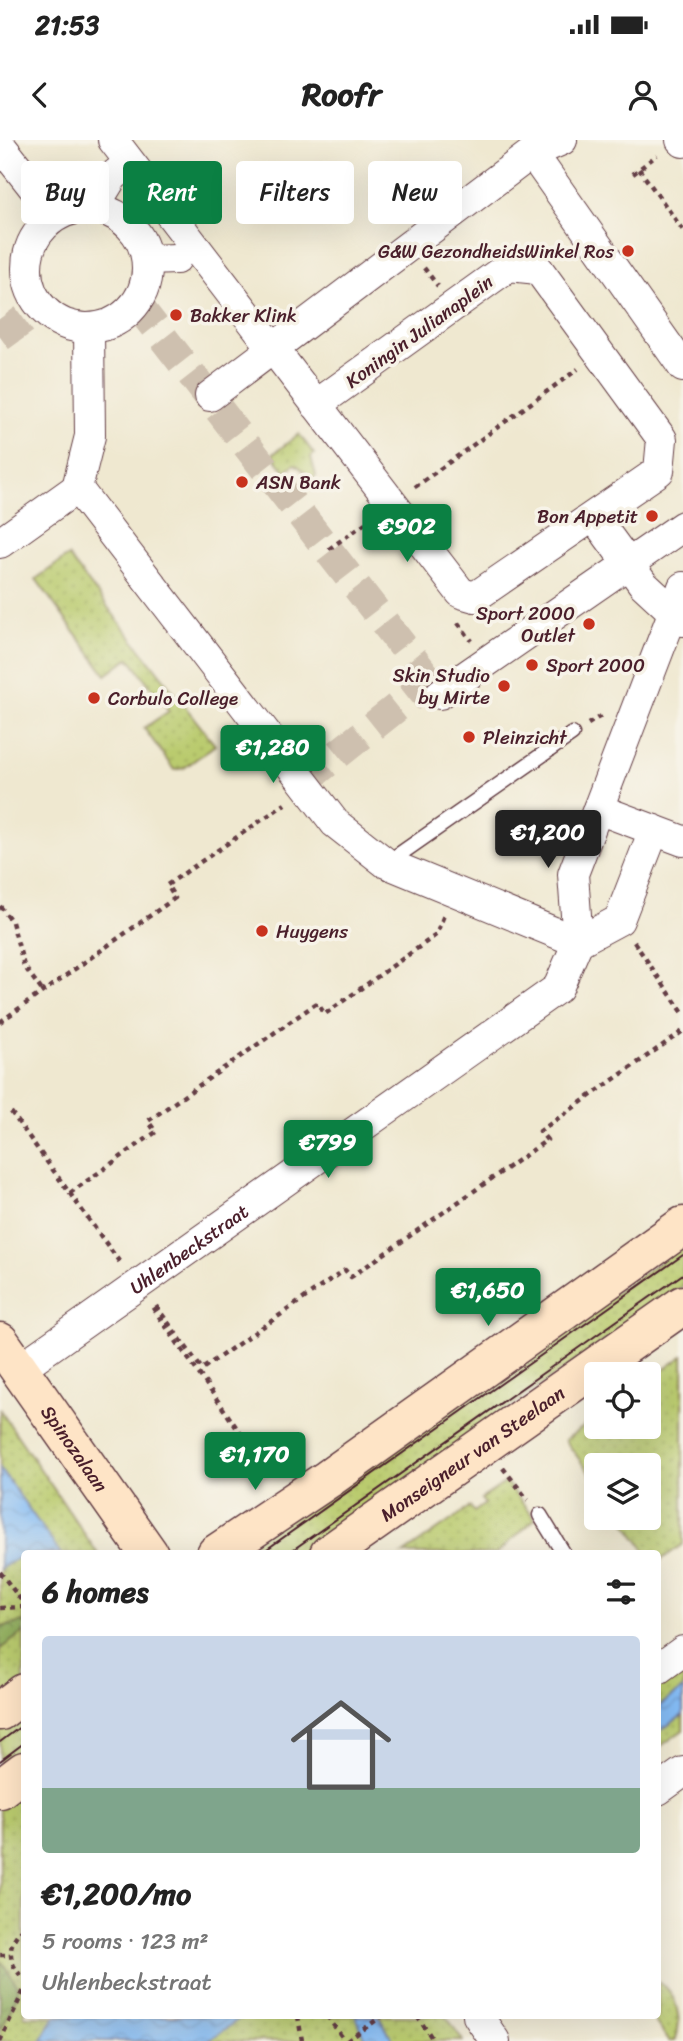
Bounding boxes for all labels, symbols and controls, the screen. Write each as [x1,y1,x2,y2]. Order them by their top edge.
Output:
text: 21:53 [35,2,99,48]
text: Roofr [302,66,381,123]
icon: back [21,76,59,114]
icon: person [624,76,662,114]
chip: Buy [21,161,109,224]
chip: Rent [123,161,222,224]
chip: Filters [236,161,354,224]
chip: New [368,161,462,224]
place label: G&W GezondheidsWinkel Ros [378,235,614,268]
marker: G&W GezondheidsWinkel Ros [620,243,636,259]
street label: Koningin Julianaplein [338,266,501,397]
place label: Bakker Klink [190,299,297,332]
marker: Bakker Klink [168,307,184,323]
place label: ASN Bank [255,466,341,499]
marker: ASN Bank [234,474,250,490]
place label: Bon Appetit [537,500,638,533]
pin: €902 [366,504,448,564]
text: €902 [378,506,436,547]
marker: Bon Appetit [644,508,660,524]
place label: Sport 2000 Outlet [476,597,576,652]
marker: Sport 2000 Outlet [581,616,597,632]
place label: Sport 2000 [546,649,645,682]
marker: Sport 2000 [524,657,540,673]
place label: Skin Studio by Mirte [393,659,490,714]
marker: Skin Studio by Mirte [496,678,512,694]
place label: Corbulo College [108,682,238,715]
marker: Corbulo College [86,690,102,706]
place label: Pleinzicht [483,721,568,754]
pin: €1,280 [216,726,330,785]
text: €1,280 [236,727,310,768]
marker: Pleinzicht [461,729,477,745]
pin: €1,200 [491,810,605,870]
text: €1,200 [511,812,585,853]
place label: Huygens [276,915,348,948]
marker: Huygens [254,923,270,939]
pin: €799 [287,1121,369,1180]
text: €799 [300,1122,356,1163]
street label: Uhlenbeckstraat [122,1195,256,1303]
pin: €1,650 [431,1268,545,1328]
text: €1,650 [452,1270,524,1311]
map controls [584,1362,661,1530]
button: locate [584,1362,661,1439]
street label: Monseigneur van Steelaan [373,1377,572,1530]
street label: Spinozalaan [32,1398,117,1499]
pin: €1,170 [198,1432,312,1492]
text: €1,170 [221,1434,289,1475]
button: layers [584,1453,661,1530]
text: 6 homes [42,1565,149,1619]
icon: filters [602,1573,640,1611]
icon: home [278,1682,404,1808]
text: €1,200/mo [42,1867,191,1921]
text: 5 rooms · 123 m² [42,1921,209,1962]
text: Uhlenbeckstraat [42,1962,212,2003]

